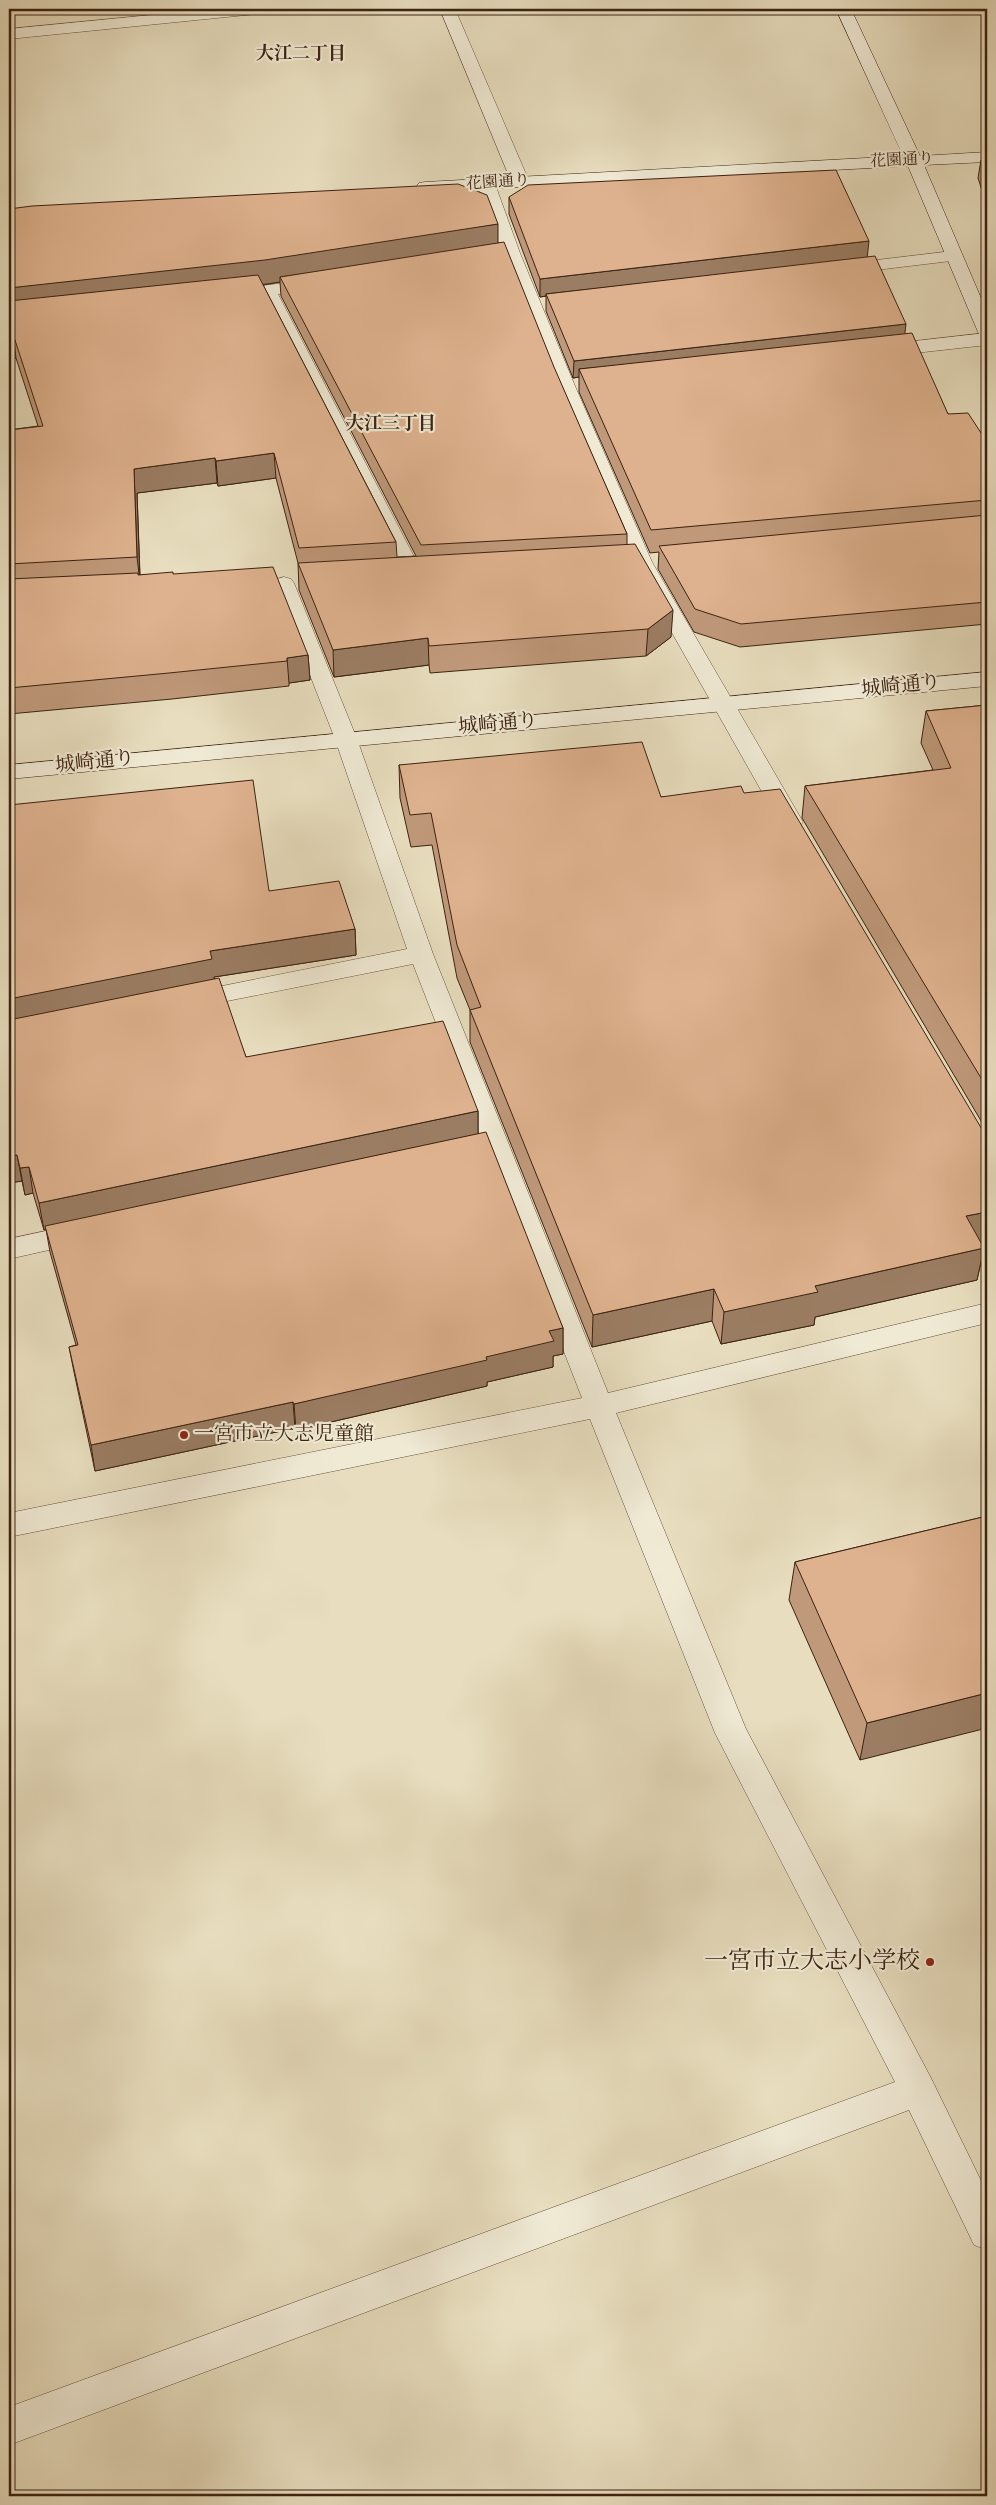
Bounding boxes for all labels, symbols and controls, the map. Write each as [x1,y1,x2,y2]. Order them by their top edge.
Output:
district label: 大江二丁目 [256,42,346,68]
street label: 花園通り [869,148,935,174]
street label: 花園通り [465,169,531,197]
district label: 大江三丁目 [346,412,436,438]
street label: 城崎通り [860,668,942,706]
street label: 城崎通り [457,707,539,743]
street label: 城崎通り [54,744,136,782]
place label: 一宮市立大志児童館 [194,1421,374,1450]
marker: 一宮市立大志児童館 [178,1429,190,1441]
place label: 一宮市立大志小学校 [704,1945,920,1979]
marker: 一宮市立大志小学校 [924,1956,936,1968]

